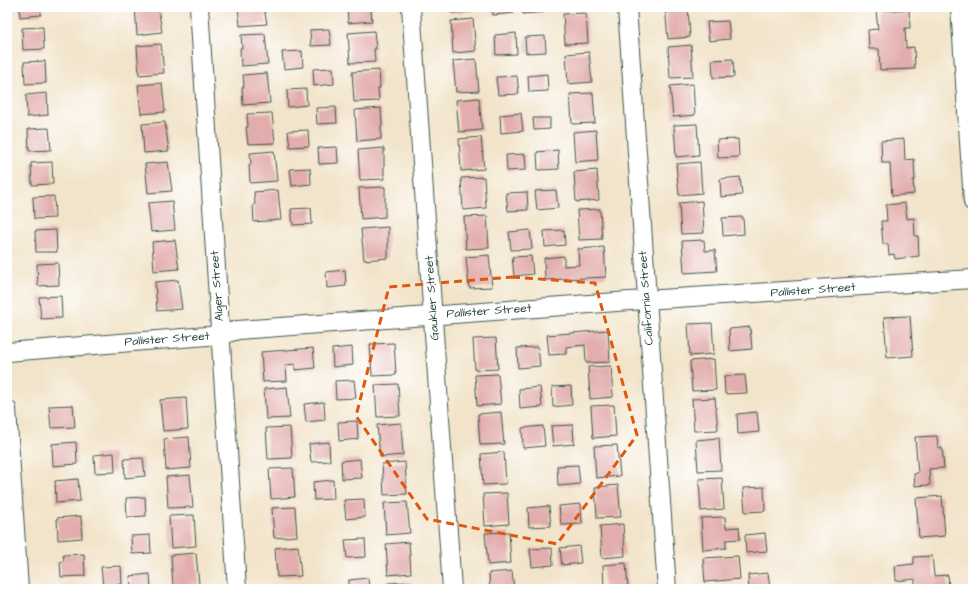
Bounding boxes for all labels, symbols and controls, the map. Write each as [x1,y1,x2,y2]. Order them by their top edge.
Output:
street label: Alger Street [206,250,229,322]
street label: California Street [634,250,658,346]
street label: Gaukler Street [421,255,443,341]
street label: Pallister Street [770,279,856,301]
street label: Pallister Street [446,300,532,322]
street label: Pallister Street [124,328,210,350]

